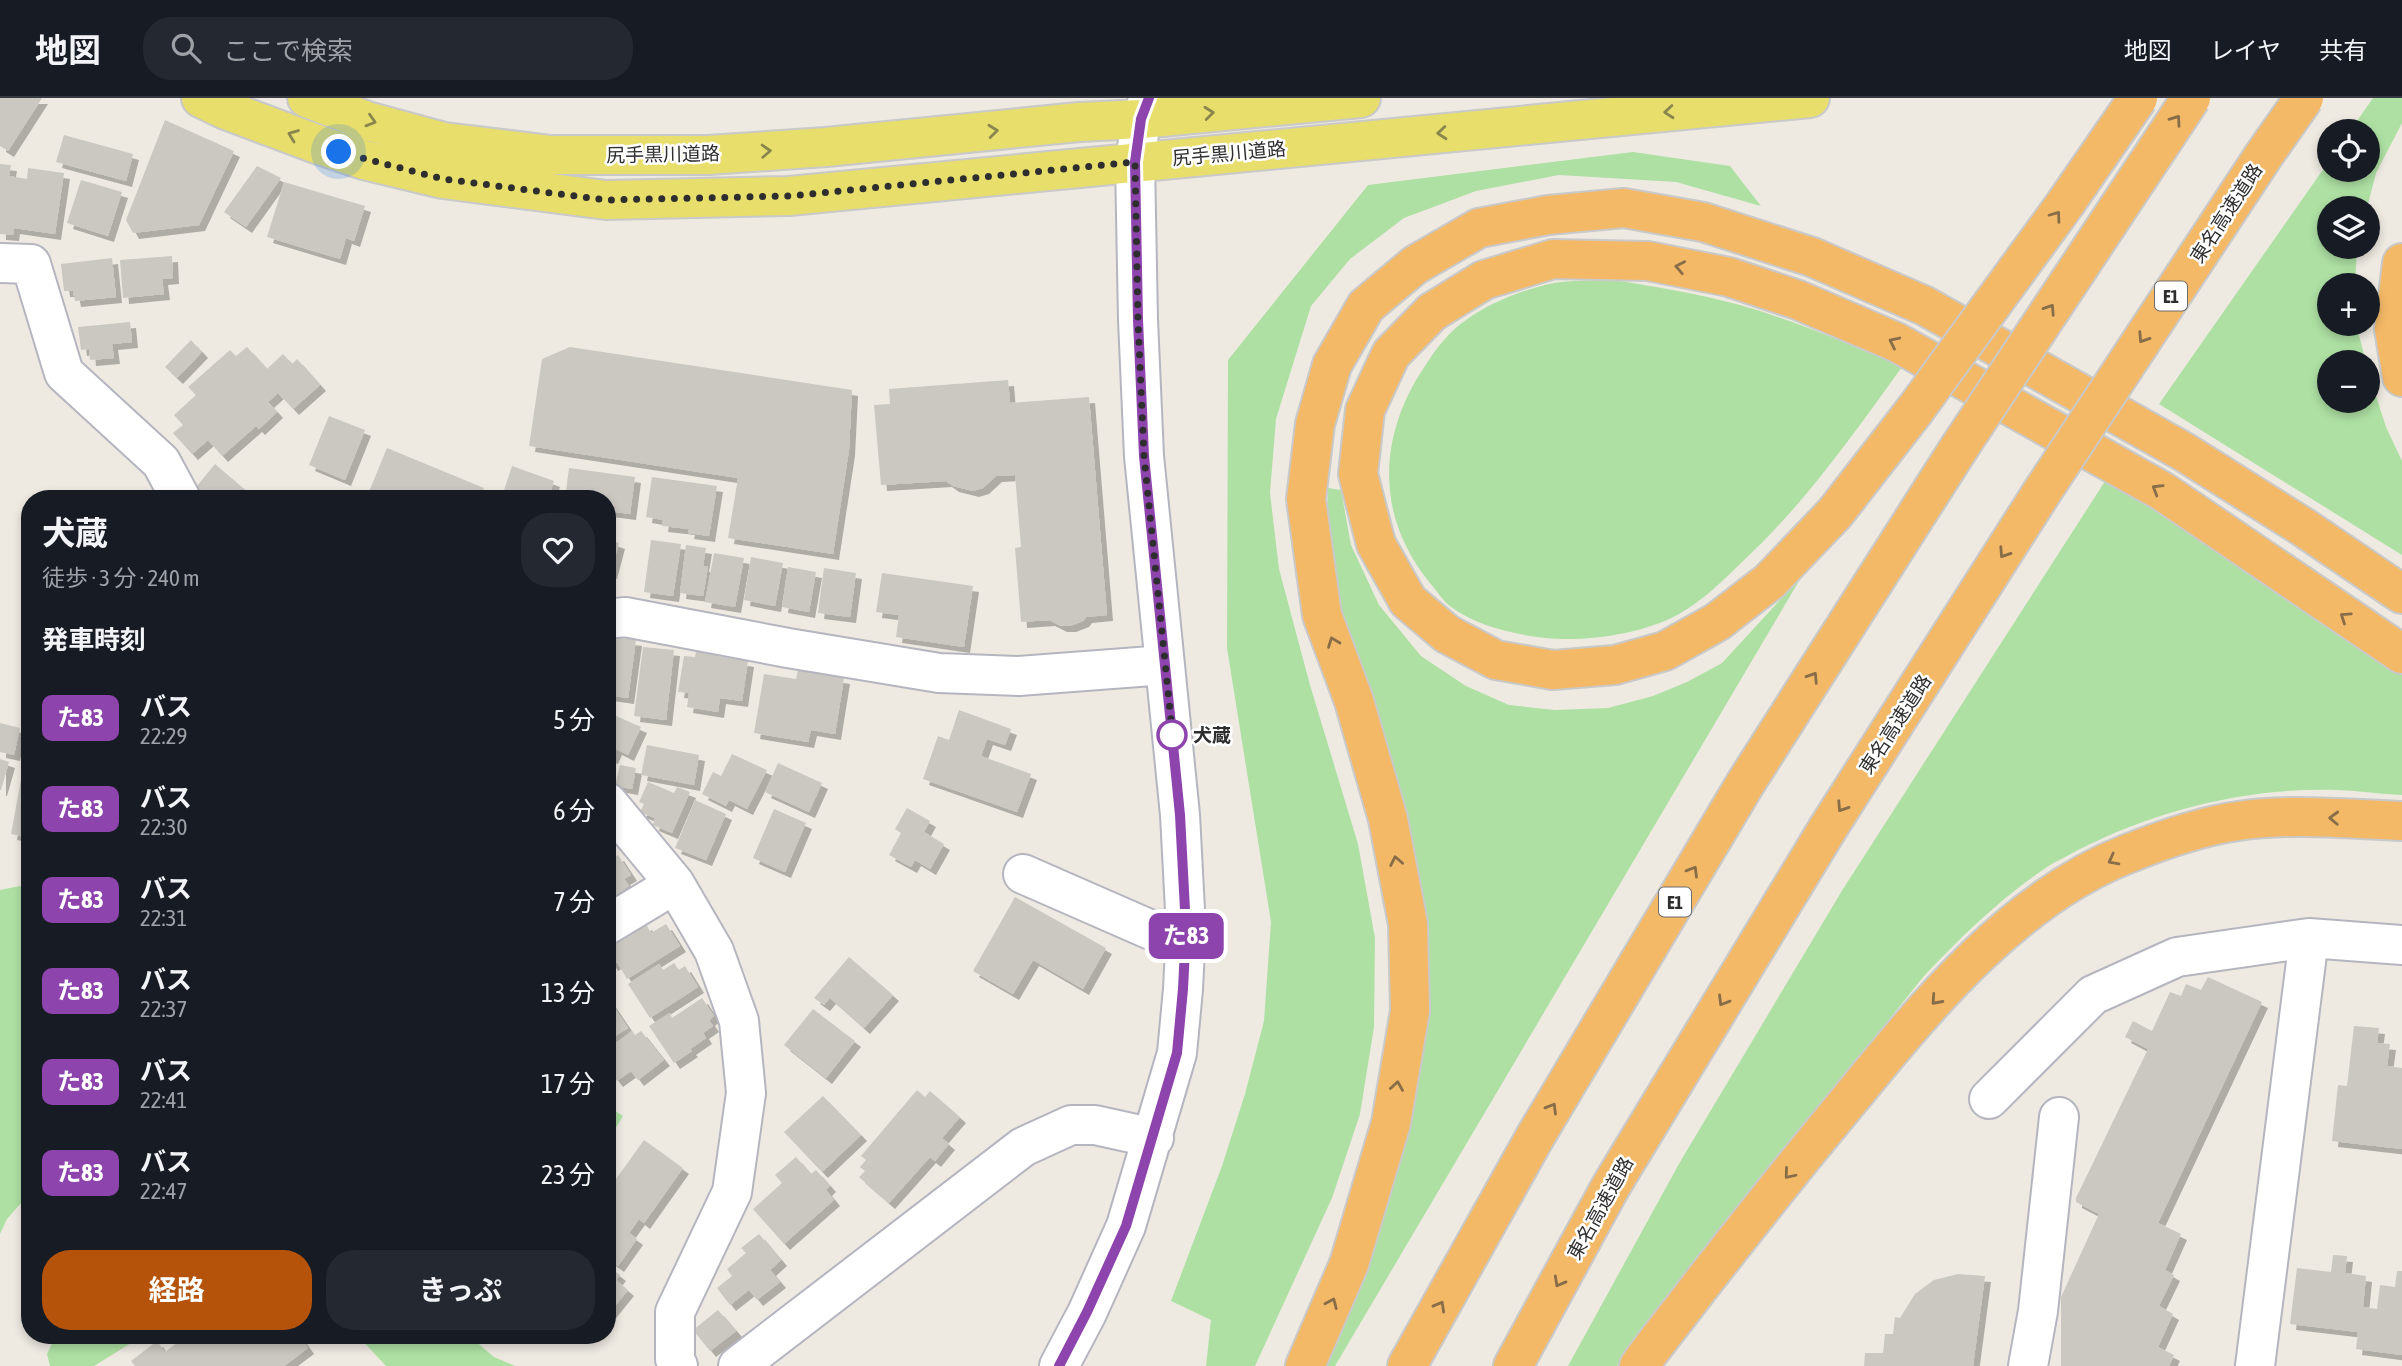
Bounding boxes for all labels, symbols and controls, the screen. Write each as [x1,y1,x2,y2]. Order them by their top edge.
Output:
search box [143,17,633,80]
icon: search [167,29,205,67]
text: 地図 [35,31,101,69]
text: ここで検索 [223,36,353,66]
text: 地図 [2124,37,2172,64]
text: レイヤ [2210,37,2281,64]
text: 共有 [2319,37,2367,64]
one-way arrow [1663,104,1674,119]
one-way arrow [1203,105,1214,120]
one-way arrow [364,113,376,127]
one-way arrow [2168,115,2180,128]
map controls [2317,119,2380,413]
button: locate [2317,119,2380,182]
one-way arrow [987,123,998,138]
one-way arrow [1436,125,1447,140]
one-way arrow [287,130,299,144]
your location [321,134,356,169]
street label: 尻手黒川道路 [1171,137,1287,169]
street label: 尻手黒川道路 [606,142,720,166]
one-way arrow [761,144,772,159]
street label: 東名高速道路 [2186,159,2266,267]
button: layers [2317,196,2380,259]
one-way arrow [2048,211,2060,224]
one-way arrow [1674,261,1686,276]
button: + [2317,273,2380,336]
road number: E1 [2155,281,2187,310]
one-way arrow [2042,304,2055,317]
one-way arrow [2139,330,2152,343]
one-way arrow [1889,336,1901,350]
button: − [2317,350,2380,413]
one-way arrow [2151,484,2164,497]
button: heart [521,513,595,587]
text: 犬蔵 [42,514,108,552]
one-way arrow [1999,545,2012,558]
text: 徒歩 · 3 分 · 240 m [42,565,200,591]
one-way arrow [2340,613,2353,625]
text: 発車時刻 [42,625,146,655]
one-way arrow [1327,637,1341,649]
street label: 東名高速道路 [1855,670,1935,778]
one-way arrow [1805,672,1818,685]
text: バス [140,692,192,722]
text: た83 [57,704,104,731]
text: 5 分 [553,705,595,735]
marker: 犬蔵 [1157,720,1187,750]
text: 22:29 [140,723,187,749]
place label: 犬蔵 [1193,724,1231,746]
text: バス [140,783,192,813]
text: た83 [57,795,104,822]
text: 6 分 [553,796,595,826]
one-way arrow [1837,799,1850,812]
one-way arrow [2328,811,2339,826]
text: 22:30 [140,814,187,840]
one-way arrow [2108,852,2120,866]
one-way arrow [1389,855,1404,867]
one-way arrow [1685,865,1698,878]
text: バス [140,874,192,904]
text: た83 [57,886,104,913]
text: 7 分 [553,887,595,917]
road number: E1 [1659,888,1691,916]
text: 22:31 [140,905,187,931]
line badge: た83 [1146,913,1226,959]
text: た83 [1163,922,1209,949]
text: バス [140,965,192,995]
text: た83 [57,977,104,1004]
text: 13 分 [541,978,595,1008]
one-way arrow [1932,992,1944,1005]
one-way arrow [1718,993,1731,1006]
text: 22:37 [140,996,187,1022]
text: バス [140,1056,192,1086]
text: た83 [57,1068,104,1095]
text: 17 分 [541,1069,595,1099]
one-way arrow [1389,1080,1404,1092]
text: 22:41 [140,1087,187,1113]
one-way arrow [1544,1103,1557,1116]
text: バス [140,1147,192,1177]
street label: 東名高速道路 [1563,1153,1637,1263]
text: た83 [57,1159,104,1186]
text: 23 分 [541,1160,595,1190]
one-way arrow [1784,1166,1797,1178]
text: 22:47 [140,1178,187,1204]
button: 経路 [42,1250,312,1330]
button: きっぷ [326,1250,595,1330]
one-way arrow [1553,1274,1567,1287]
one-way arrow [1324,1298,1338,1311]
one-way arrow [1432,1301,1445,1314]

